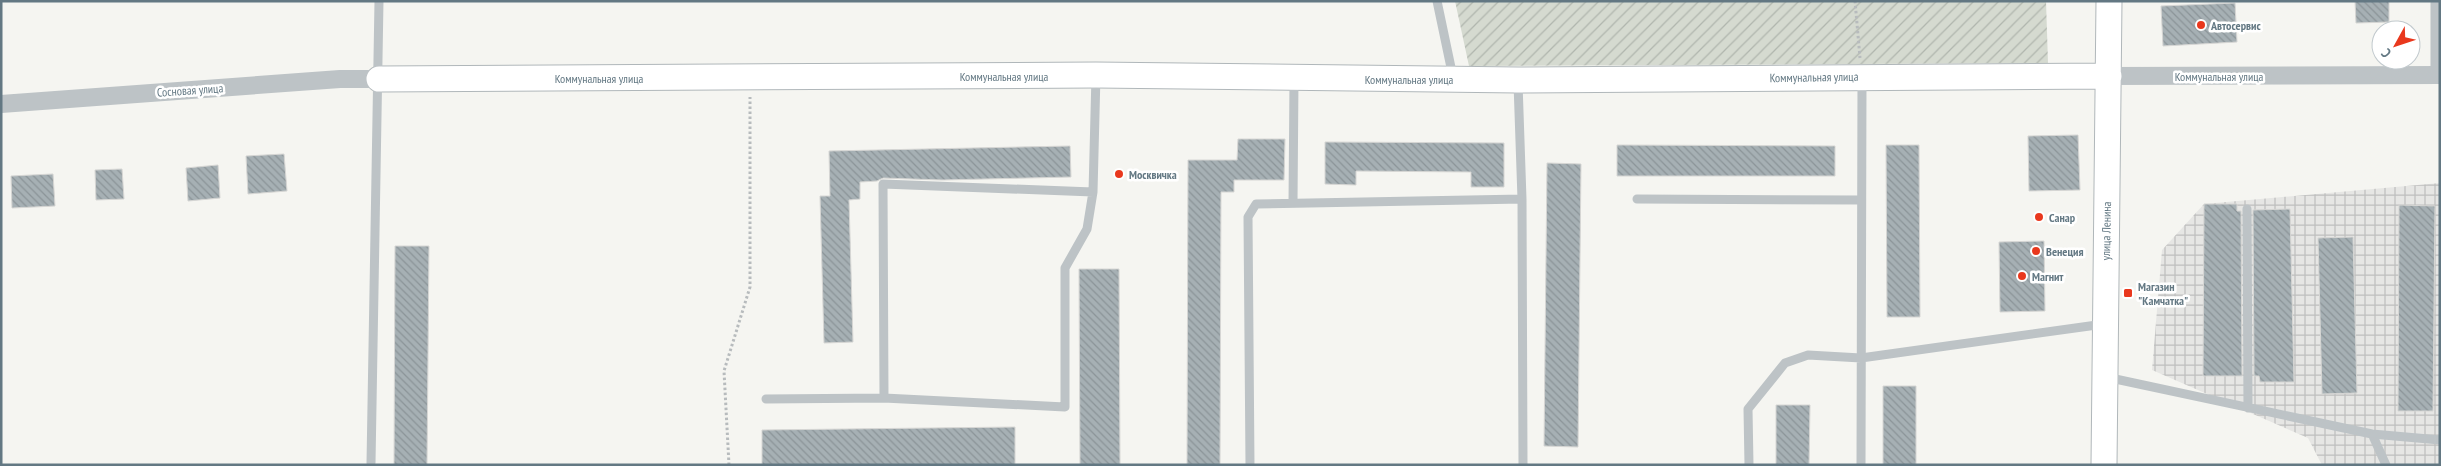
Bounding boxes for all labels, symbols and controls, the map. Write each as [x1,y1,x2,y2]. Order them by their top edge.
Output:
place label: Автосервис [2210,18,2261,33]
marker: Автосервис [2195,19,2207,31]
north arrow [2371,20,2421,70]
text: С [2377,45,2395,62]
street label: Коммунальная улица [960,69,1049,84]
street label: Коммунальная улица [1770,69,1859,85]
street label: Коммунальная улица [2175,69,2264,84]
street label: Коммунальная улица [555,71,644,86]
street label: Коммунальная улица [1365,72,1454,87]
street label: Сосновая улица [156,80,224,100]
place label: Москвичка [1129,167,1177,182]
marker: Москвичка [1113,168,1125,180]
street label: улица Ленина [2098,201,2114,260]
place label: Санар [2049,210,2076,225]
marker: Санар [2033,211,2045,223]
place label: Венеция [2046,244,2084,259]
marker: Венеция [2030,245,2042,257]
place label: Магнит [2032,269,2064,284]
marker: Магнит [2016,270,2028,282]
place label: Магазин "Камчатка" [2138,279,2188,308]
marker: Магазин "Камчатка" [2122,287,2134,299]

